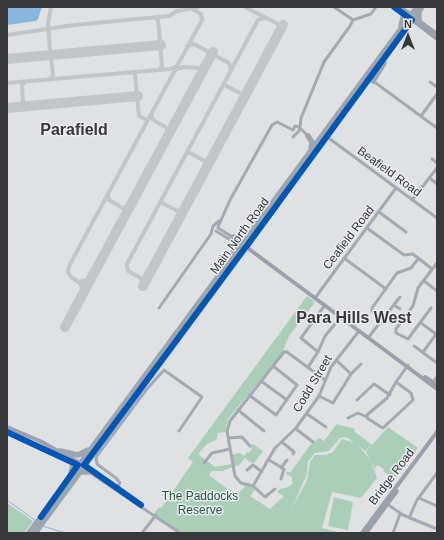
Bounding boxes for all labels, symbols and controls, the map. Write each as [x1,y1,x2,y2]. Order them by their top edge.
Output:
north arrow [388,16,428,56]
text: N [404,18,412,30]
district label: Parafield [40,121,108,141]
street label: Beafield Road [354,144,424,200]
street label: Main North Road [208,195,272,277]
street label: Ceafield Road [320,203,378,273]
district label: Para Hills West [296,309,412,329]
street label: Codd Street [290,353,336,415]
street label: Bridge Road [366,446,418,508]
park label: The Paddocks Reserve [162,490,238,518]

